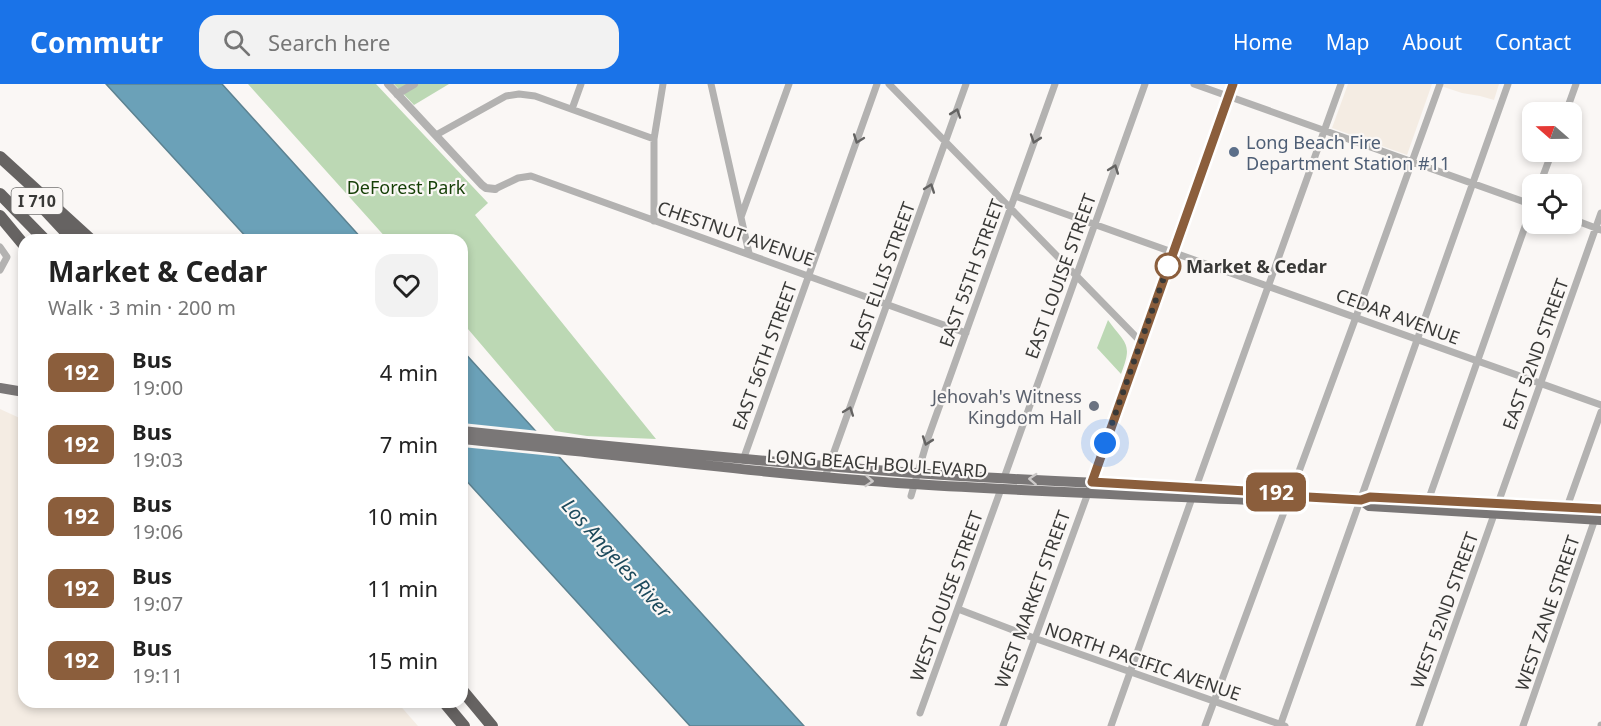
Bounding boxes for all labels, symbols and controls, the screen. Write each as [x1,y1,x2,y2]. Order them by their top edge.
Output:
search box [199,15,619,69]
text: Commutr [30,23,163,61]
icon: search [220,26,253,59]
text: Search here [268,27,390,57]
text: Home [1233,28,1293,56]
text: Map [1326,28,1369,56]
text: About [1402,28,1462,56]
text: Contact [1495,28,1571,56]
north arrow [1522,102,1582,162]
map controls [1522,102,1582,234]
one-way arrow [949,109,962,119]
place label: Long Beach Fire Department Station #11 [1246,130,1450,175]
one-way arrow [852,133,865,144]
one-way arrow [1030,133,1043,144]
marker: Long Beach Fire Department Station #11 [1227,145,1241,159]
one-way arrow [1107,164,1120,175]
button: locate [1522,174,1582,234]
park label: DeForest Park [347,175,466,199]
one-way arrow [922,183,935,194]
road number: I 710 [12,188,63,214]
street label: EAST LOUISE STREET [1019,190,1101,362]
street label: CHESTNUT AVENUE [654,195,818,271]
street label: EAST 55TH STREET [933,196,1009,350]
street label: EAST ELLIS STREET [844,198,920,354]
text: Market & Cedar [48,252,267,290]
marker: Market & Cedar [1155,253,1181,279]
button: heart [375,254,438,317]
place label: Market & Cedar [1186,254,1327,278]
street label: EAST 52ND STREET [1496,275,1574,433]
street label: EAST 56TH STREET [726,279,802,433]
street label: CEDAR AVENUE [1333,282,1463,350]
text: Walk · 3 min · 200 m [48,294,236,321]
text: Bus [132,344,172,374]
text: 4 min [380,357,438,387]
text: 192 [63,358,99,386]
text: 19:00 [132,374,183,401]
place label: Jehovah's Witness Kingdom Hall [930,384,1082,429]
marker: Jehovah's Witness Kingdom Hall [1087,399,1101,413]
one-way arrow [842,406,855,417]
text: Bus [132,416,172,446]
your location [1090,428,1120,458]
text: 7 min [380,429,438,459]
text: 192 [63,430,99,458]
one-way arrow [922,435,935,446]
street label: LONG BEACH BOULEVARD [766,443,988,483]
text: 19:03 [132,446,183,473]
line badge: 192 [1242,472,1310,512]
one-way arrow [1029,473,1038,486]
one-way arrow [865,474,874,487]
text: 192 [1258,478,1294,506]
text: Bus [132,488,172,518]
water label: Los Angeles River [556,493,679,624]
text: 10 min [367,501,438,531]
text: 192 [63,502,99,530]
street label: WEST MARKET STREET [989,507,1075,691]
street label: WEST LOUISE STREET [904,508,988,684]
text: 19:06 [132,518,183,545]
street label: WEST 52ND STREET [1405,529,1483,691]
street label: WEST ZANE STREET [1509,532,1585,694]
text: Bus [132,560,172,590]
text: 11 min [367,573,438,603]
text: 192 [63,574,99,602]
text: 19:07 [132,590,183,617]
street label: NORTH PACIFIC AVENUE [1042,616,1244,706]
text: Bus [132,632,172,662]
text: 15 min [367,645,438,675]
text: 192 [63,646,99,674]
text: 19:11 [132,662,183,689]

